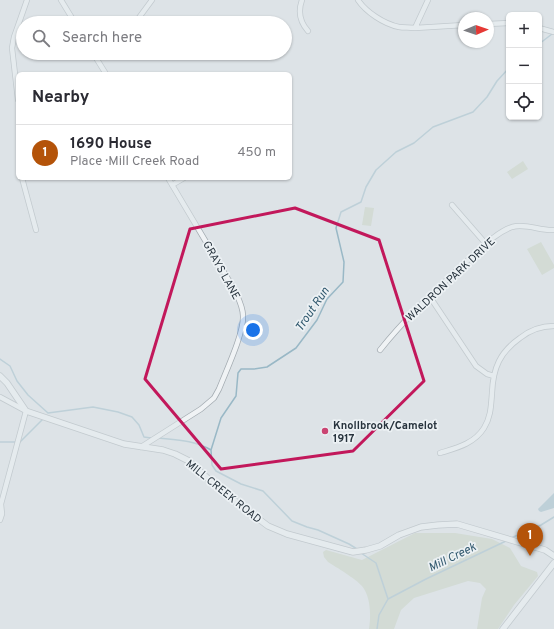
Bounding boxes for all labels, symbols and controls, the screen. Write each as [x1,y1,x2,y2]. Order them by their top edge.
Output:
north arrow [458,12,494,48]
map controls [506,12,542,120]
button: + [506,12,542,48]
search box [16,16,292,60]
icon: search [30,27,52,49]
text: Search here [62,29,142,48]
button: − [506,48,542,84]
button: locate [506,84,542,120]
text: Nearby [32,87,89,109]
text: 1690 House [70,135,152,154]
text: 1 [42,145,48,161]
text: 450 m [237,145,276,161]
text: Place · Mill Creek Road [70,154,199,170]
street label: WALDRON PARK DRIVE [403,235,498,325]
street label: GRAYS LANE [199,239,243,302]
water label: Trout Run [292,284,334,335]
your location [243,320,263,340]
place label: Knollbrook/Camelot 1917 [333,419,437,446]
marker: Knollbrook/Camelot 1917 [320,426,330,436]
street label: MILL CREEK ROAD [183,457,264,527]
pin: 1 [517,523,543,556]
water label: Mill Creek [426,539,480,576]

